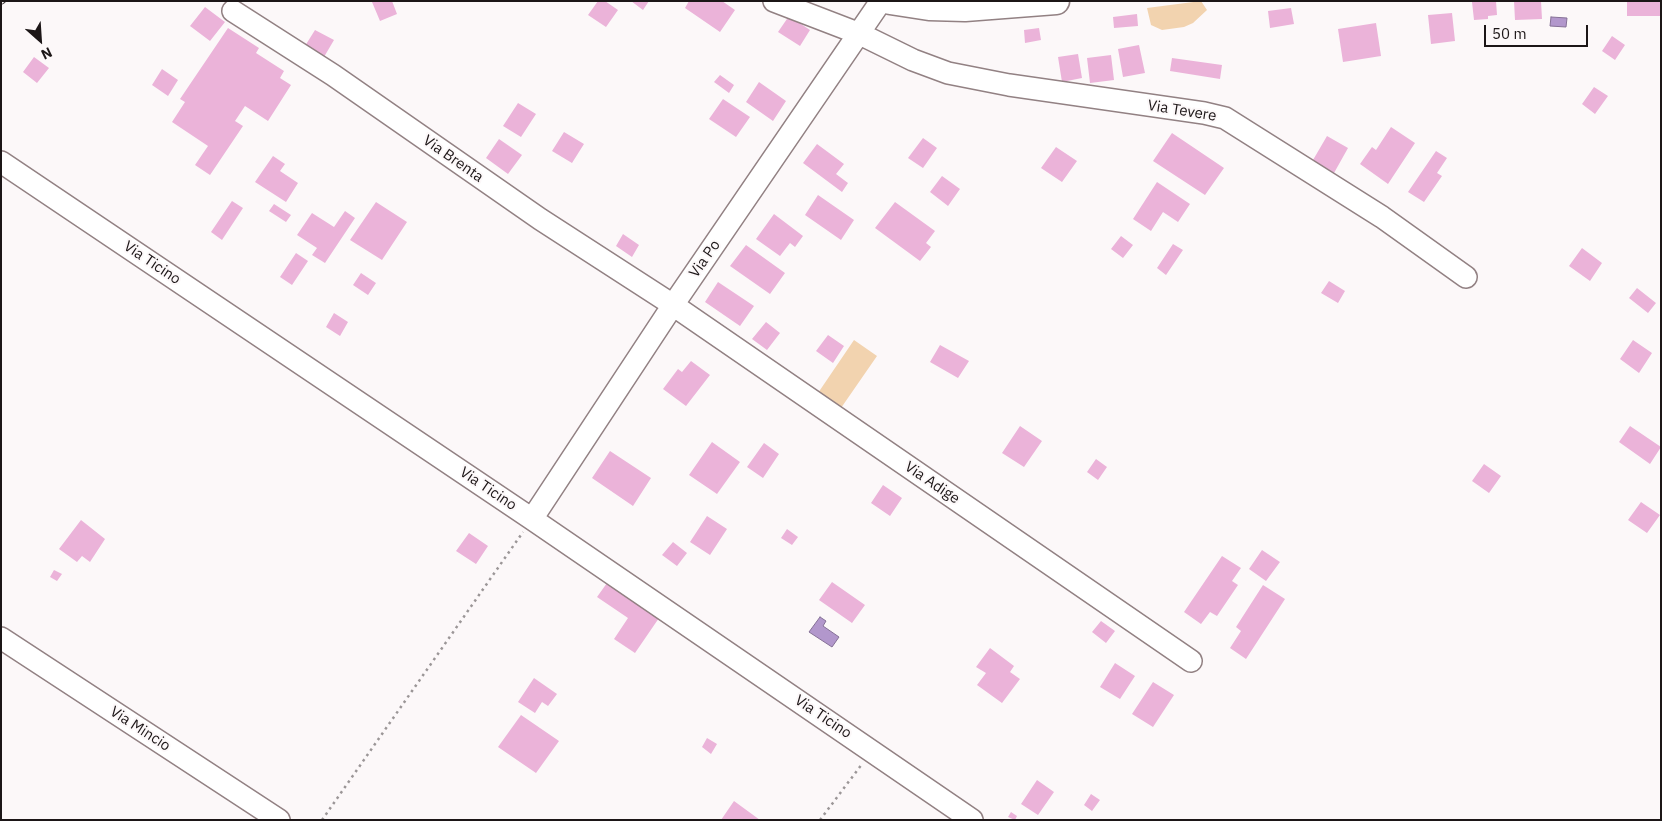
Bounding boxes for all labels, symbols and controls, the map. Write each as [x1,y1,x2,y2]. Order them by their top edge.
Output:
north arrow [15,15,65,65]
scale bar [1487,15,1591,47]
text: 50 m [1492,24,1527,43]
text: N [38,43,55,64]
street label: Via Tevere [1146,97,1218,125]
street label: Via Brenta [419,132,487,186]
street label: Via Ticino [120,237,184,289]
street label: Via Po [686,237,724,281]
street label: Via Adige [901,458,963,508]
street label: Via Ticino [456,463,520,515]
street label: Via Ticino [791,691,855,743]
street label: Via Mincio [106,703,174,755]

